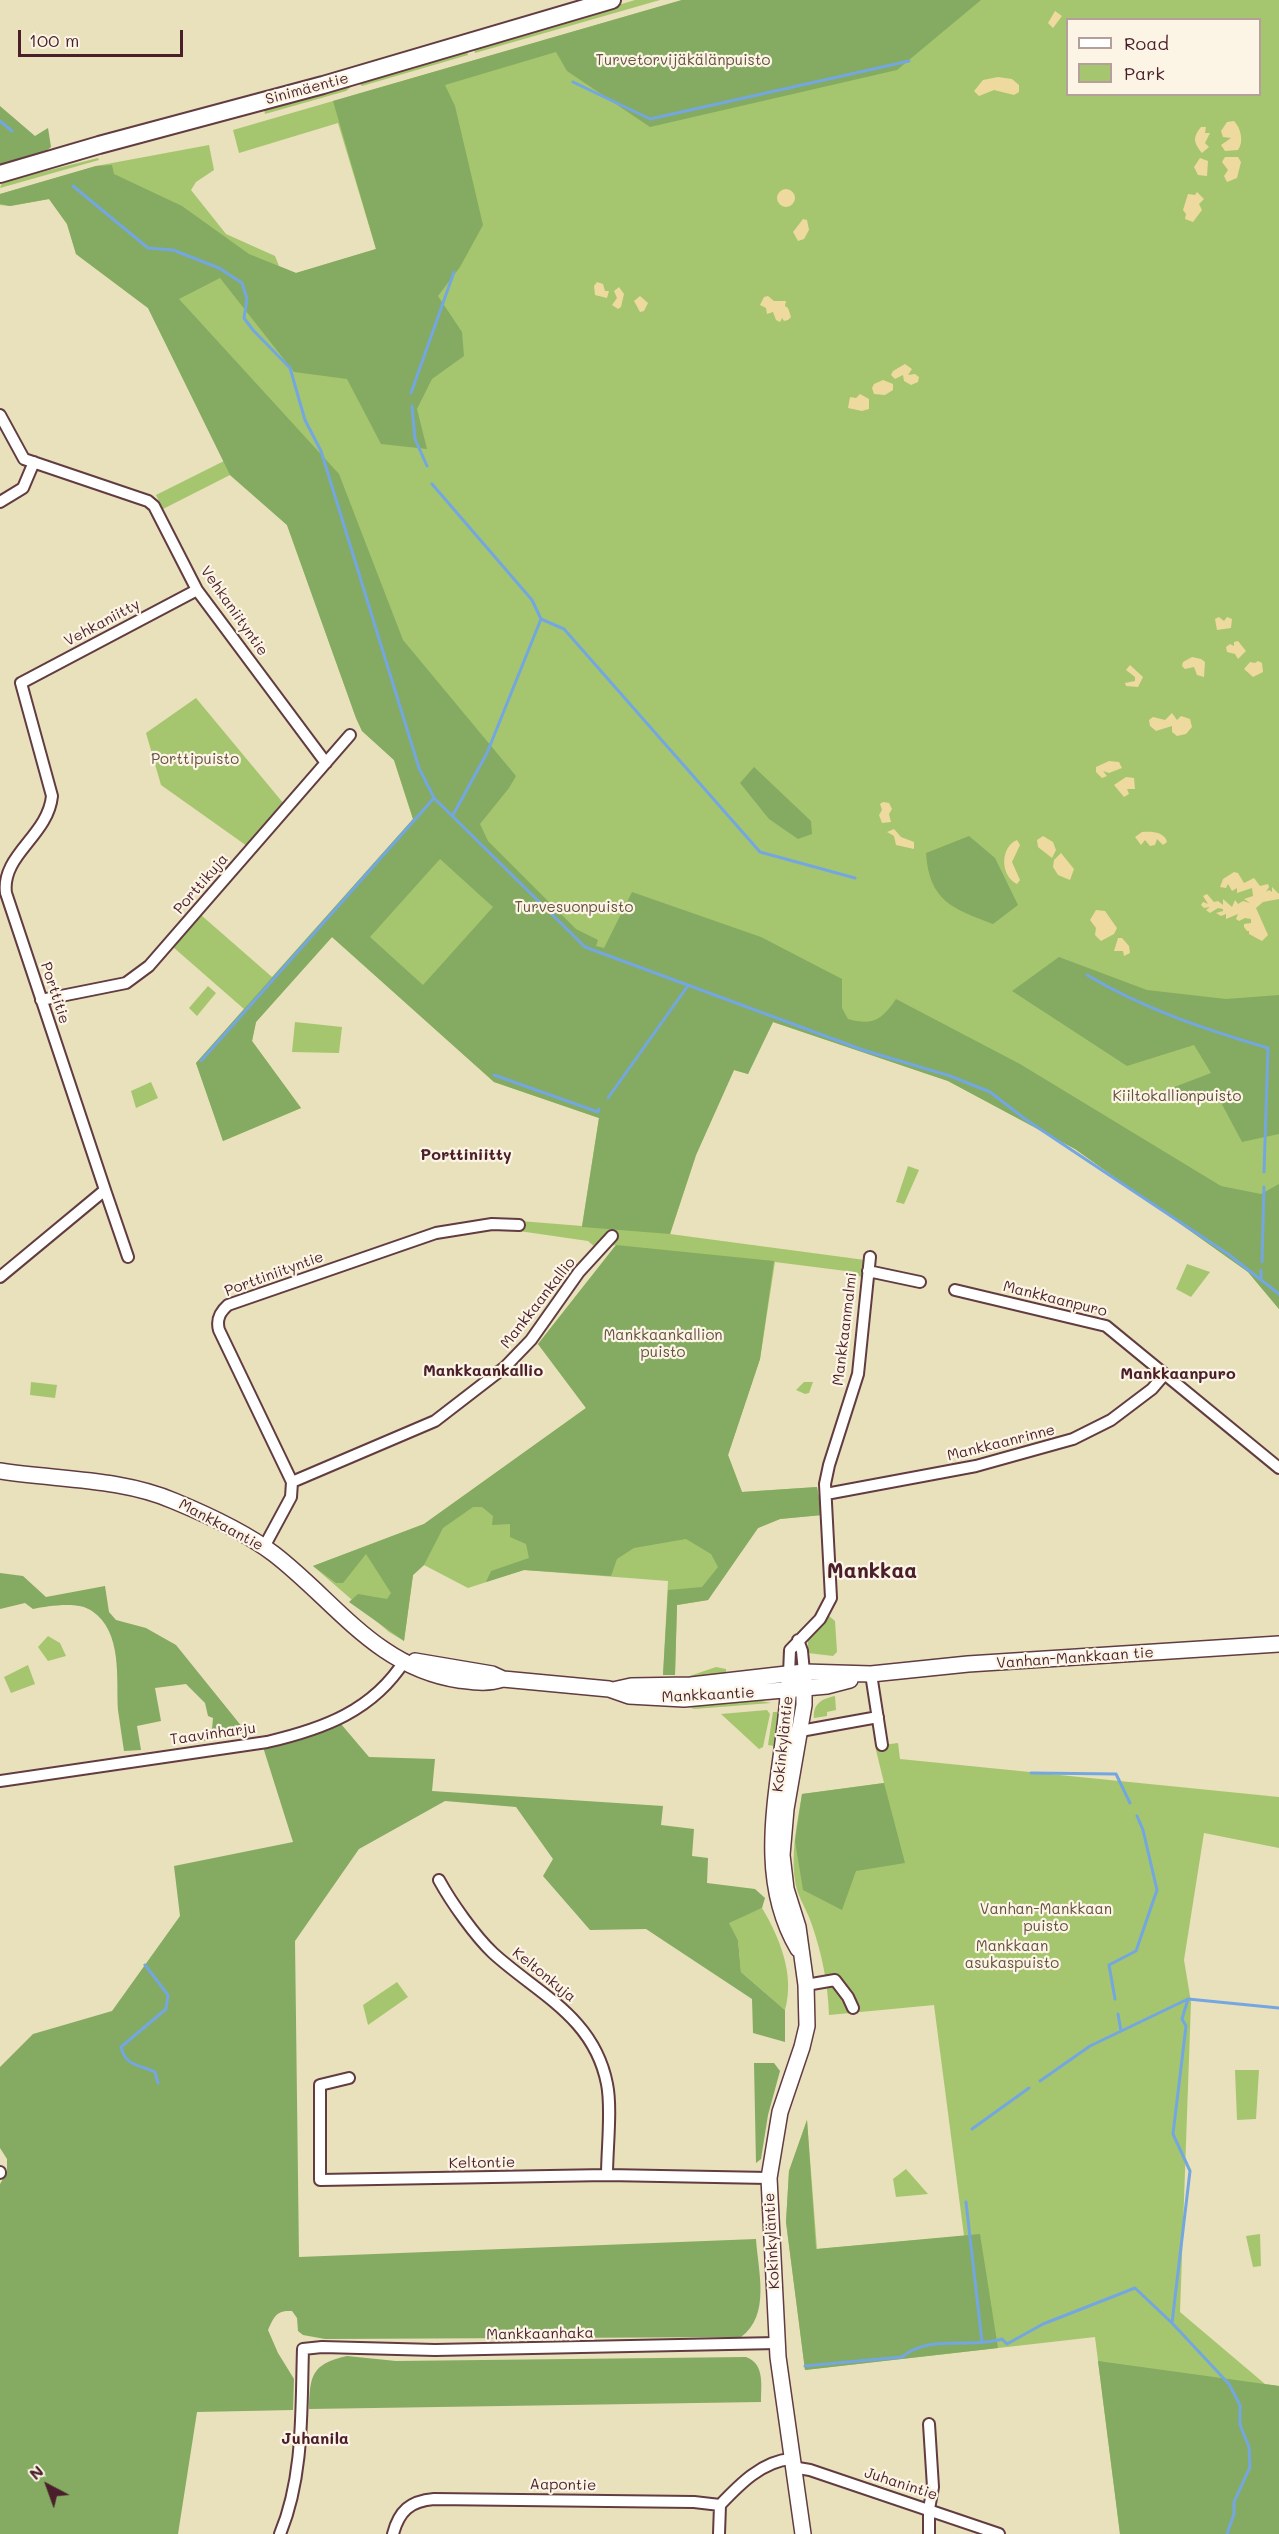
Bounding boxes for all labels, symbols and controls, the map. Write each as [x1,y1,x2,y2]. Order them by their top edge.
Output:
scale bar [21,18,186,56]
legend [1066,18,1261,96]
text: 100 m [29,28,79,52]
text: Road [1124,31,1169,55]
park label: Turvetorvijäkälänpuisto [596,51,770,69]
text: Park [1124,61,1165,85]
street label: Sinimäentie [263,69,351,109]
street label: Vehkaniityntie [196,563,272,659]
street label: Vehkaniitty [61,596,143,650]
park label: Porttipuisto [151,750,239,768]
street label: Porttikuja [170,850,232,918]
park label: Turvesuonpuisto [515,898,633,916]
street label: Porttitie [37,960,73,1026]
park label: Kiiltokallionpuisto [1112,1087,1242,1105]
district label: Porttiniitty [420,1145,512,1165]
street label: Porttiniityntie [222,1248,326,1300]
street label: Mankkaankallio [497,1254,579,1352]
street label: Mankkaanmalmi [829,1271,861,1387]
street label: Mankkaanpuro [1001,1277,1109,1321]
park label: Mankkaankallion puisto [603,1326,723,1361]
district label: Mankkaankallio [423,1361,543,1381]
district label: Mankkaanpuro [1120,1364,1236,1384]
street label: Mankkaanrinne [945,1421,1057,1465]
street label: Mankkaantie [176,1495,266,1555]
district label: Mankkaa [827,1559,917,1585]
street label: Vanhan-Mankkaan tie [996,1644,1154,1672]
street label: Mankkaantie [661,1684,755,1706]
street label: Kokinkyläntie [769,1695,797,1793]
street label: Taavinharju [169,1719,257,1749]
park label: Vanhan-Mankkaan puisto [980,1900,1112,1935]
park label: Mankkaan asukaspuisto [965,1937,1059,1972]
street label: Keltonkuja [509,1944,579,2006]
street label: Keltontie [449,2153,515,2173]
street label: Kokinkyläntie [760,2192,784,2290]
street label: Mankkaanhaka [486,2324,594,2344]
district label: Juhanila [281,2429,349,2449]
north arrow [18,2456,78,2516]
text: N [24,2460,47,2484]
street label: Juhanintie [862,2464,940,2504]
street label: Aapontie [530,2475,596,2495]

